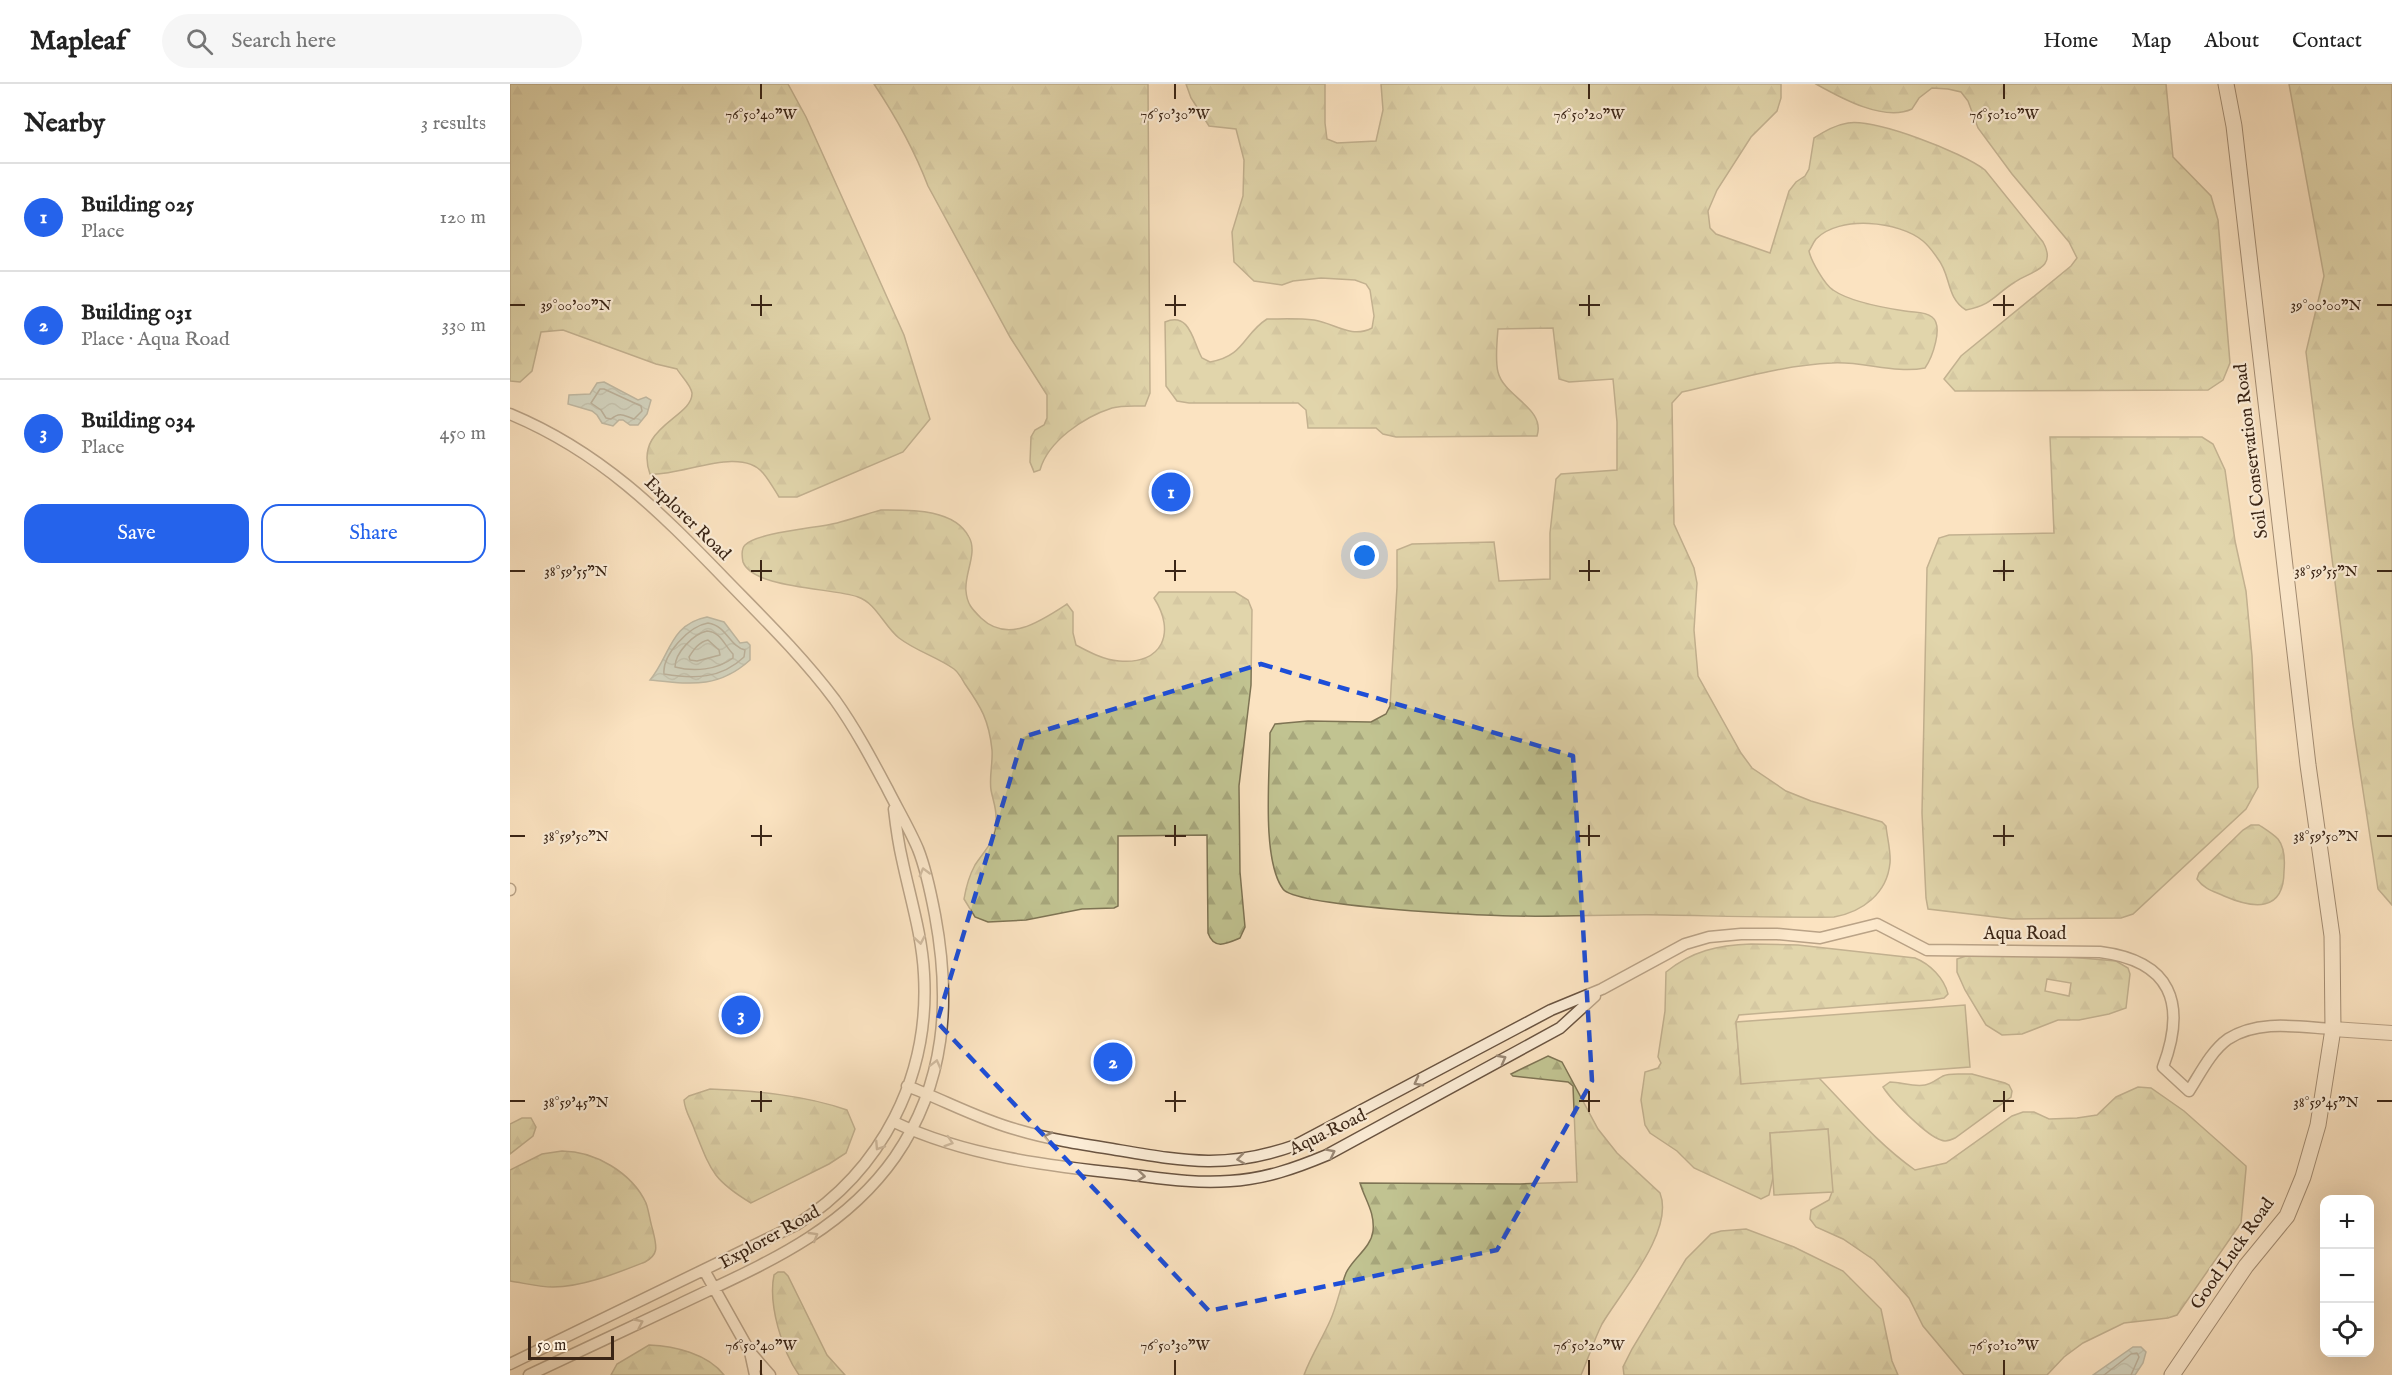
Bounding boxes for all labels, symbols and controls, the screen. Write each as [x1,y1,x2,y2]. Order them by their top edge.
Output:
search box [162,14,582,68]
text: Mapleaf [30,24,126,59]
icon: search [183,25,216,58]
text: Search here [231,27,336,55]
text: Home [2043,28,2098,55]
text: Map [2131,28,2171,55]
text: About [2204,28,2259,55]
text: Contact [2292,28,2362,55]
text: 76°50'40"W [725,105,797,124]
text: 76°50'30"W [1140,105,1211,124]
text: 76°50'20"W [1553,105,1625,124]
text: 76°50'10"W [1969,105,2040,124]
text: Nearby [24,107,105,140]
text: 3 results [421,111,486,136]
text: Building 025 [81,191,194,219]
text: 1 [40,205,47,230]
text: 120 m [440,205,486,230]
text: Place [81,219,124,244]
text: 39°00'00"N [541,296,611,315]
text: 39°00'00"N [2291,296,2361,315]
text: Building 031 [81,299,192,327]
text: 2 [39,313,48,338]
text: 330 m [441,313,486,338]
text: Place · Aqua Road [81,327,230,352]
street label: Soil Conservation Road [2230,362,2274,540]
text: Building 034 [81,407,195,435]
text: 3 [40,421,47,446]
text: 450 m [439,421,486,446]
text: Place [81,435,124,460]
pin: 1 [1152,470,1190,514]
street label: Explorer Road [639,472,735,566]
button: Save [24,504,249,563]
button: Share [261,504,486,563]
your location [1350,541,1379,570]
text: 38°59'55"N [544,562,608,581]
text: 38°59'55"N [2294,562,2358,581]
text: 38°59'50"N [543,827,609,846]
text: 38°59'50"N [2293,827,2359,846]
one-way arrow [919,867,931,878]
street label: Aqua Road [1983,923,2067,946]
one-way arrow [913,934,926,944]
pin: 3 [722,992,760,1038]
pin: 2 [1094,1040,1132,1084]
one-way arrow [1496,1055,1506,1066]
one-way arrow [928,1059,941,1069]
one-way arrow [1414,1075,1425,1086]
text: 38°59'45"N [543,1093,609,1112]
text: 38°59'45"N [2293,1093,2359,1112]
street label: Aqua Road [1285,1104,1371,1162]
one-way arrow [1043,1132,1053,1145]
one-way arrow [943,1135,954,1147]
one-way arrow [875,1140,886,1151]
one-way arrow [1325,1148,1336,1160]
one-way arrow [1236,1153,1245,1165]
one-way arrow [1136,1169,1145,1182]
street label: Good Luck Road [2186,1193,2280,1314]
map controls [2320,1195,2374,1357]
button: + [2320,1195,2374,1249]
street label: Explorer Road [716,1201,825,1275]
one-way arrow [808,1231,818,1243]
button: − [2320,1249,2374,1303]
button: locate [2320,1303,2374,1357]
one-way arrow [633,1319,644,1331]
scale bar [528,1333,614,1360]
text: 50 m [537,1336,566,1356]
text: 76°50'40"W [725,1336,797,1355]
text: 76°50'30"W [1140,1336,1211,1355]
text: 76°50'20"W [1553,1336,1625,1355]
text: 76°50'10"W [1969,1336,2040,1355]

